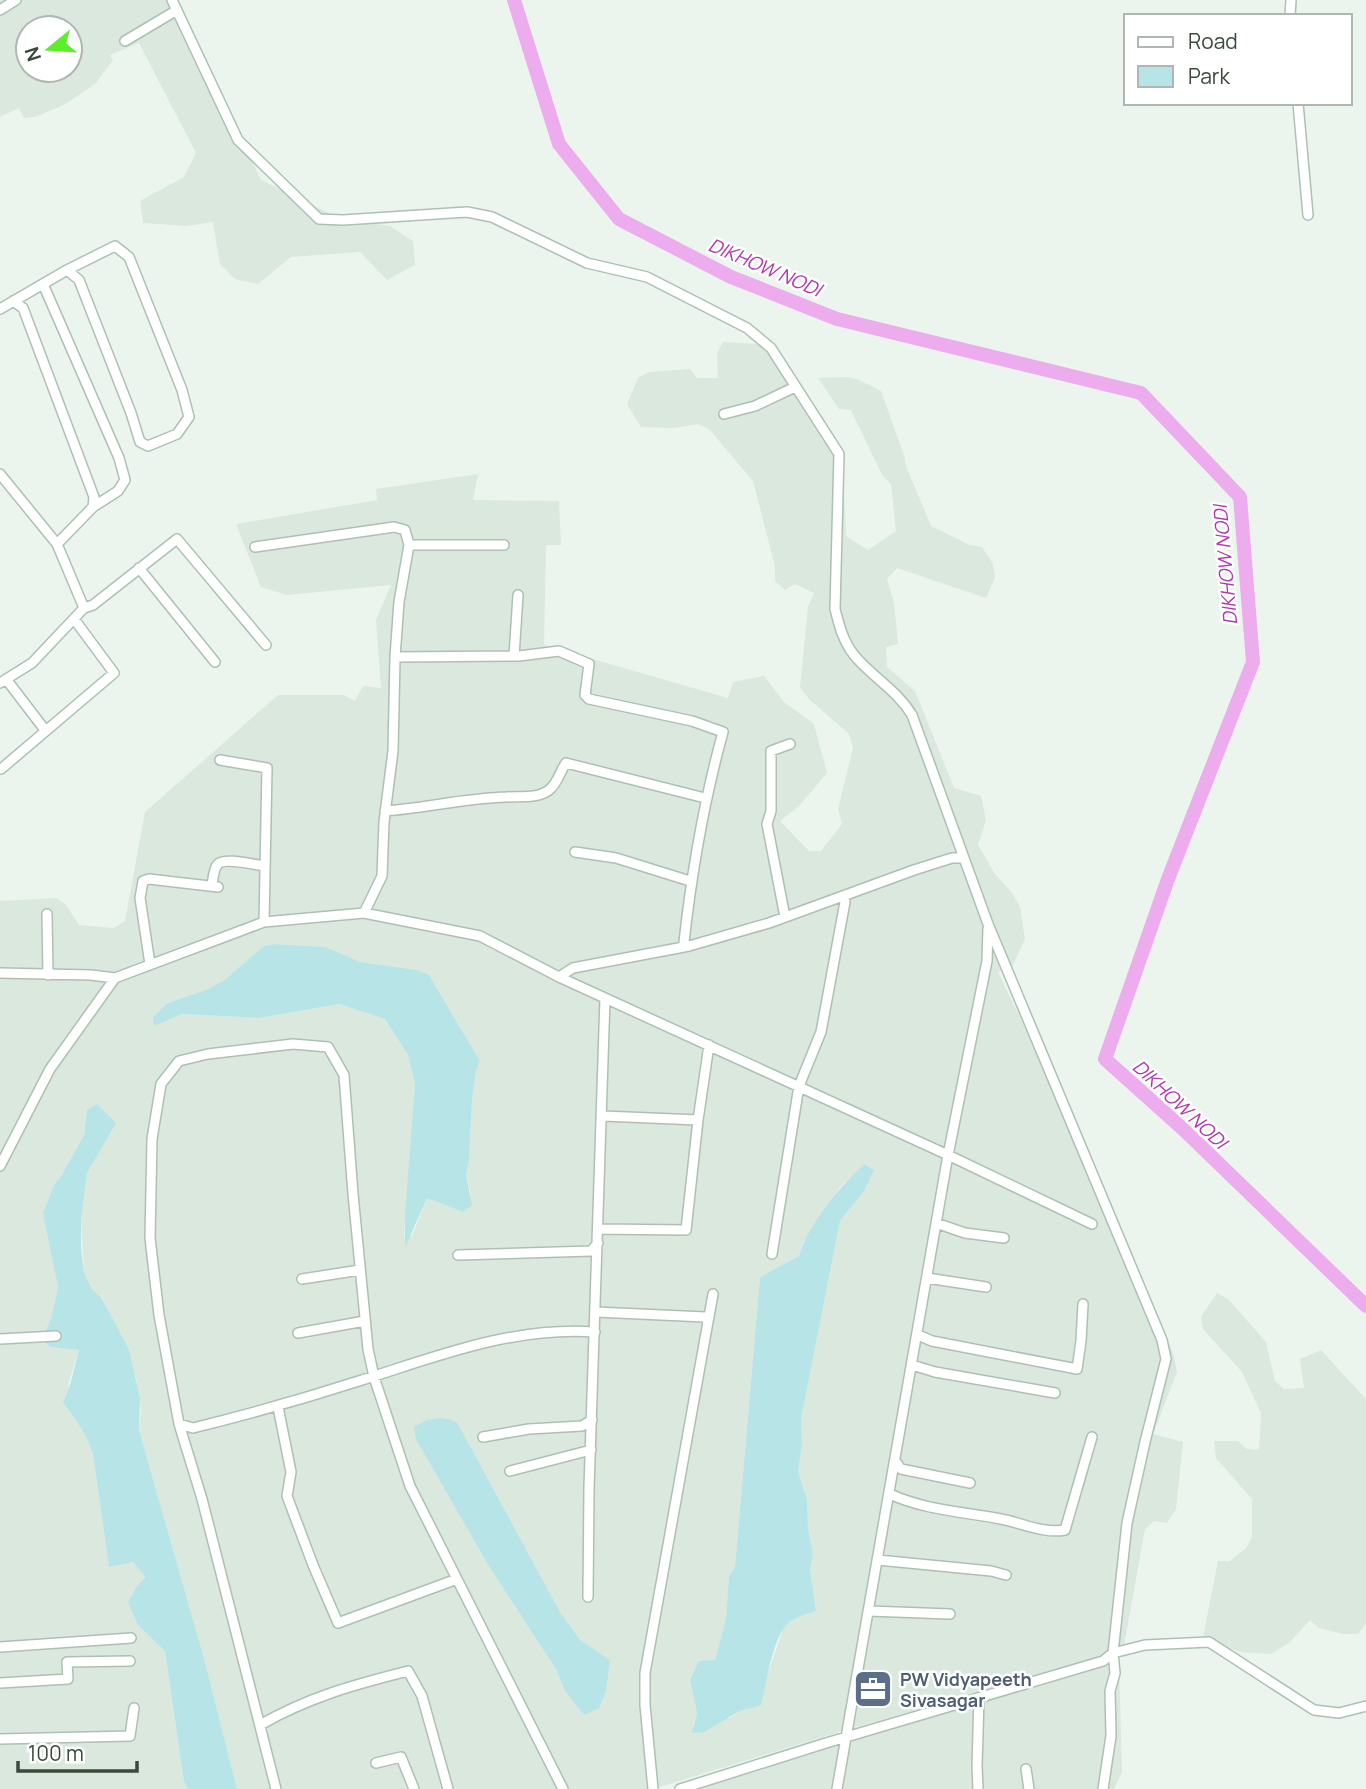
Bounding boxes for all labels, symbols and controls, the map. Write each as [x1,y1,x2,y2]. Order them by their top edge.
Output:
north arrow [14,14,84,84]
legend [1124,14,1352,105]
text: Road [1188,27,1238,55]
text: N [18,44,47,65]
text: Park [1188,62,1230,90]
water label: DIKHOW NODI [705,232,828,303]
water label: DIKHOW NODI [1207,501,1243,626]
water label: DIKHOW NODI [1127,1054,1235,1156]
place label: PW Vidyapeeth Sivasagar [900,1667,1032,1712]
office icon: PW Vidyapeeth Sivasagar [852,1668,894,1710]
scale bar [18,1730,136,1774]
text: 100 m [28,1739,84,1767]

